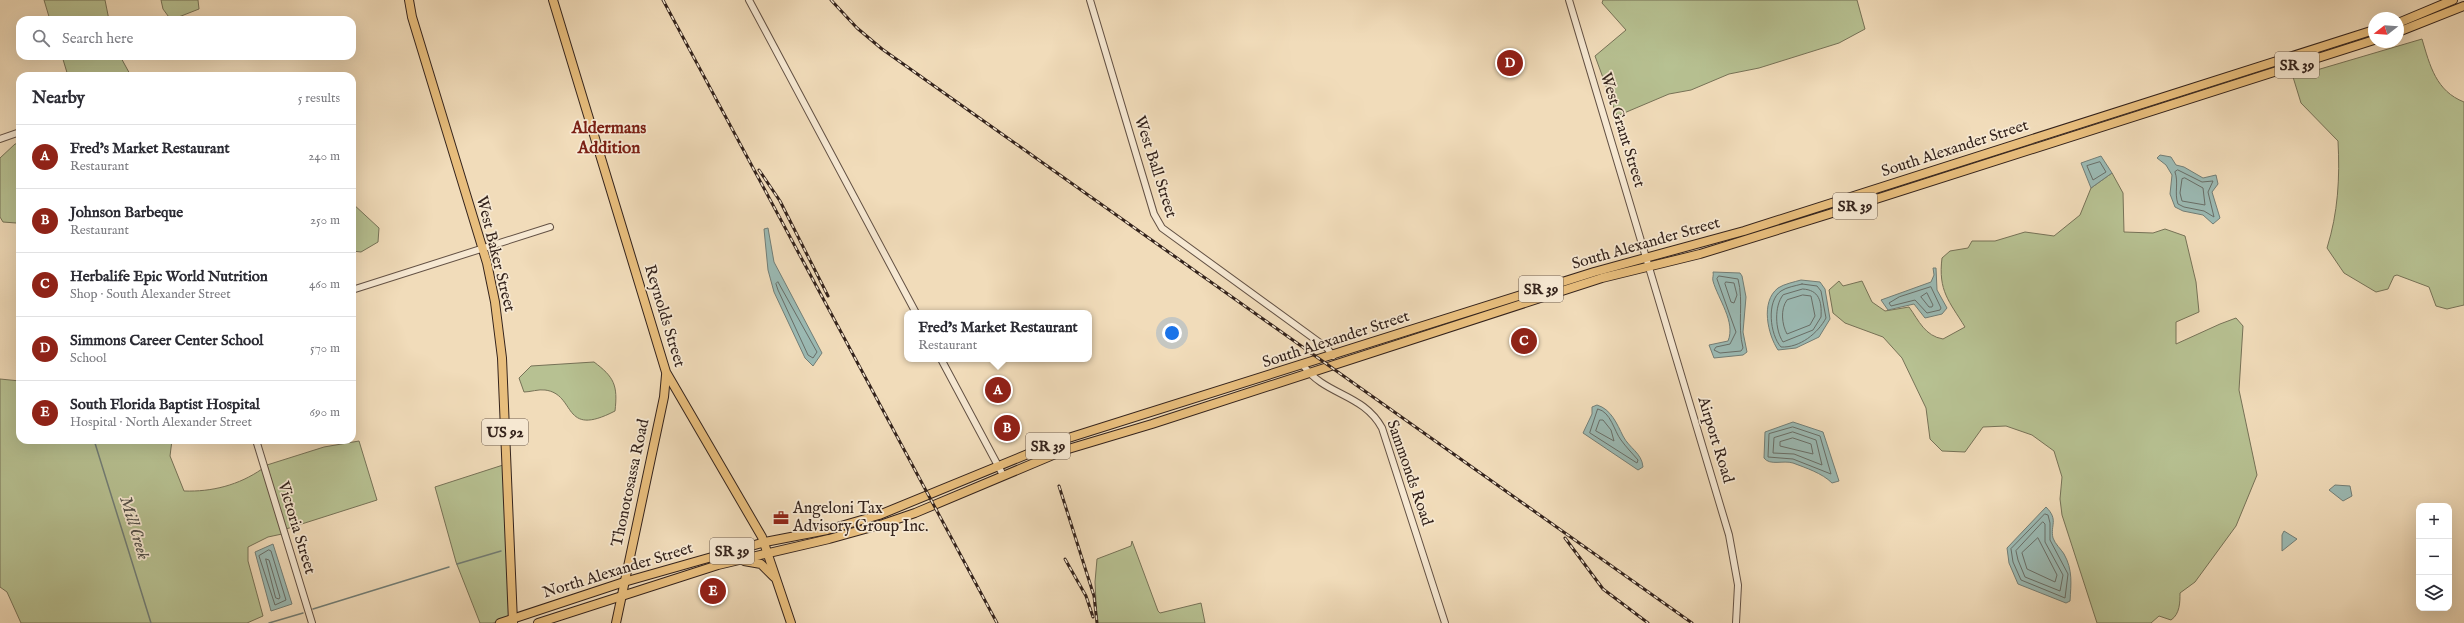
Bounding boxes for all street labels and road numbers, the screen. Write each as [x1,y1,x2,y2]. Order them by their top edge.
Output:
road number: SR 39 [2275,52,2319,78]
street label: West Grant Street [1595,70,1649,190]
street label: West Ball Street [1129,114,1181,221]
street label: South Alexander Street [1879,116,2031,182]
road number: SR 39 [1833,193,1877,219]
street label: West Baker Street [471,194,519,315]
street label: South Alexander Street [1570,213,1723,275]
street label: Reynolds Street [639,262,689,370]
road number: SR 39 [1519,276,1563,302]
street label: South Alexander Street [1260,307,1412,373]
street label: Airport Road [1692,393,1738,486]
street label: Thonotosassa Road [608,417,654,549]
street label: Sammonds Road [1382,417,1437,529]
road number: US 92 [482,419,528,445]
road number: SR 39 [1026,433,1070,459]
street label: Victoria Street [272,478,320,577]
street label: North Alexander Street [540,538,696,603]
road number: SR 39 [710,538,754,564]

